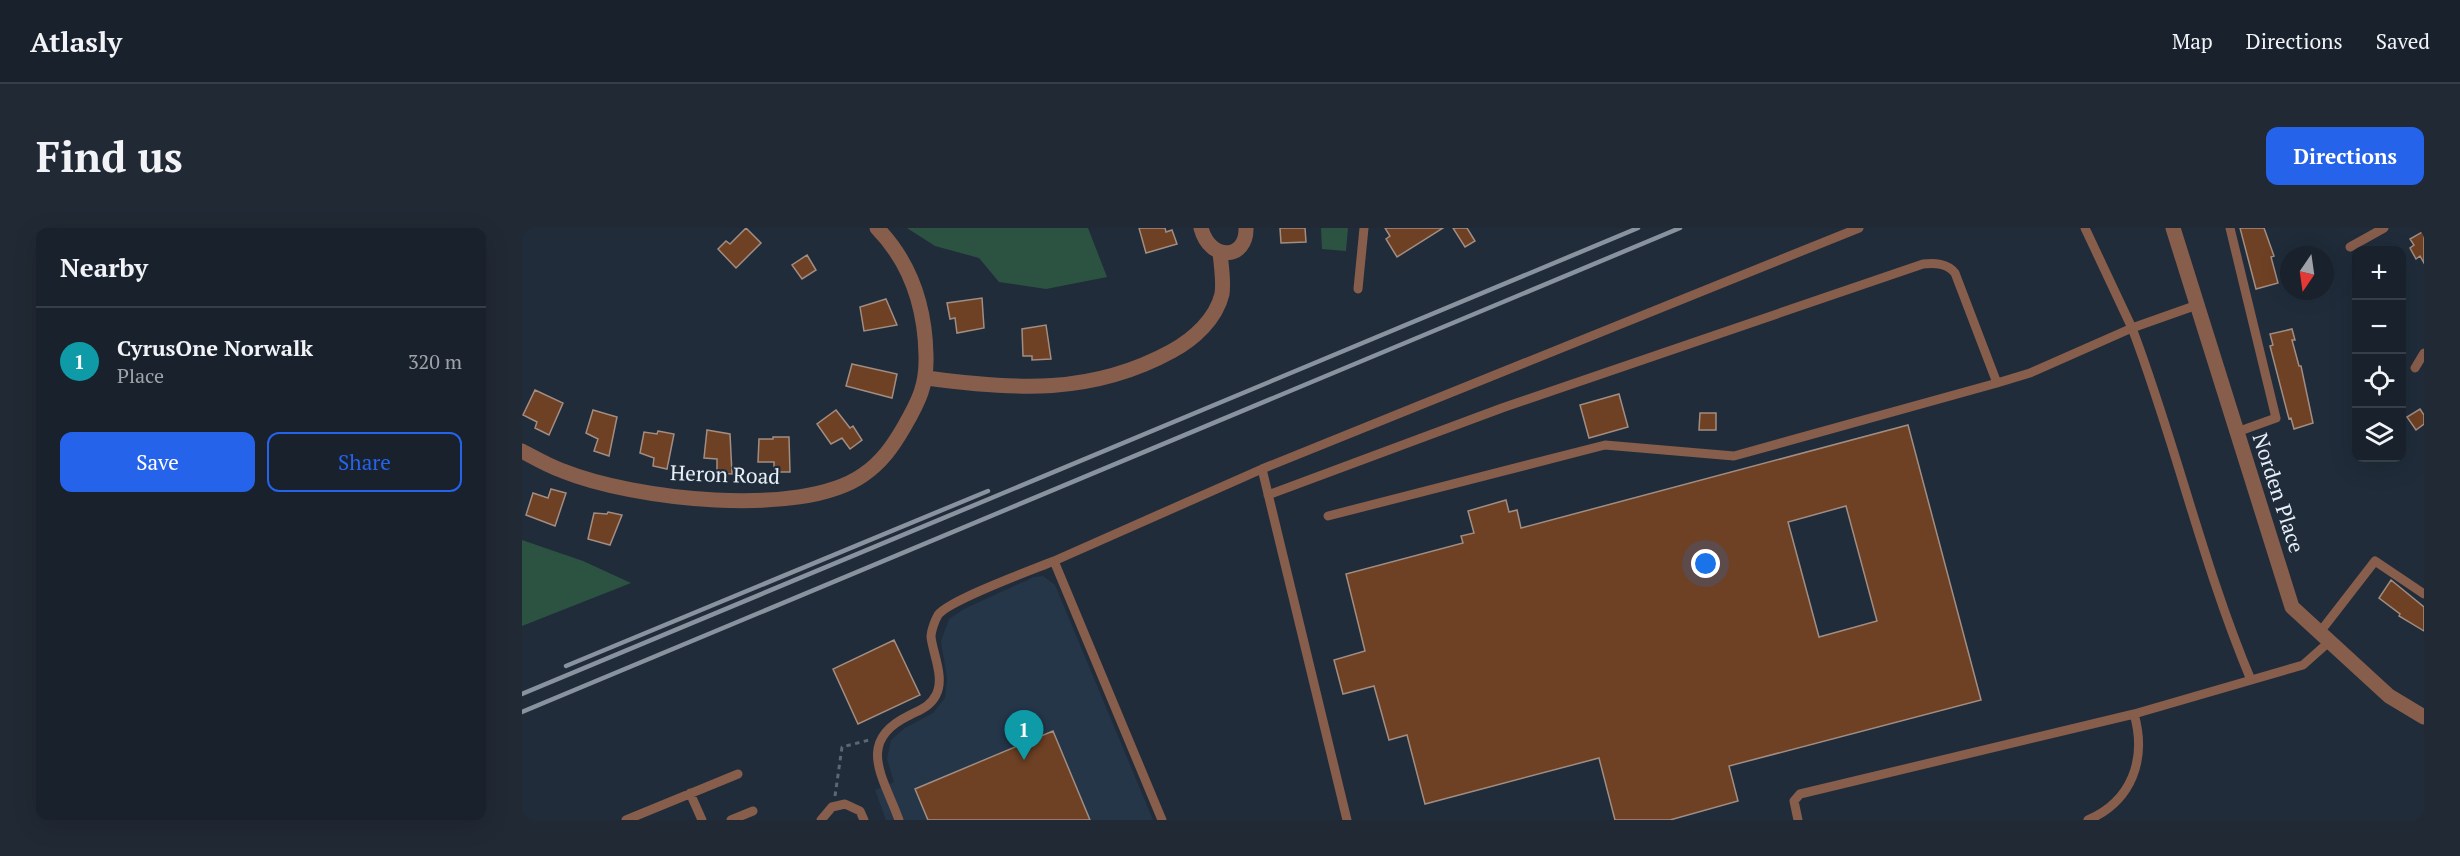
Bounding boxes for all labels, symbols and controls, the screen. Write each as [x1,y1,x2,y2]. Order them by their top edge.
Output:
text: Atlasly [30,23,122,60]
text: Map [2172,27,2213,55]
text: Directions [2246,27,2343,55]
text: Saved [2376,27,2430,55]
button: Directions [2266,127,2424,185]
text: Find us [36,128,183,184]
north arrow [2280,246,2334,300]
map controls [2352,246,2406,462]
button: + [2352,246,2406,300]
text: Nearby [60,250,148,284]
button: − [2352,300,2406,354]
text: CyrusOne Norwalk [117,333,313,362]
text: 1 [74,348,85,375]
text: 320 m [408,348,462,375]
button: locate [2352,354,2406,408]
text: Place [117,362,164,389]
button: layers [2352,408,2406,462]
street label: Norden Place [2246,429,2311,556]
button: Save [60,432,255,492]
button: Share [267,432,462,492]
street label: Heron Road [670,458,781,490]
your location [1691,549,1720,578]
pin: 1 [1004,710,1044,760]

